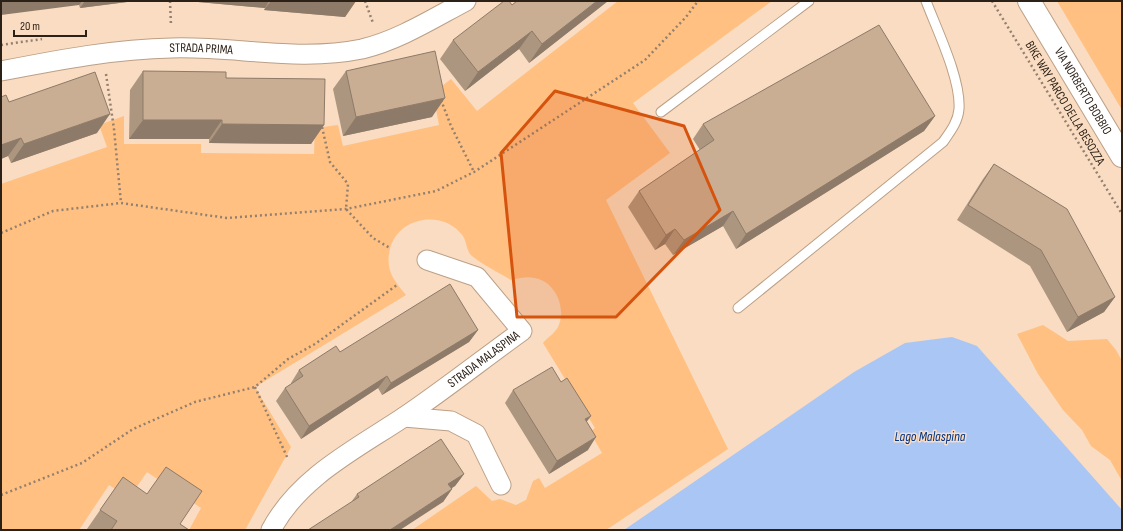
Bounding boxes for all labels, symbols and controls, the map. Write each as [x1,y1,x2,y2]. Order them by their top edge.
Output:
scale bar [14,12,86,38]
text: 20 m [20,19,40,34]
street label: BIKE WAY PARCO DELLA BESOZZA [1022,38,1109,168]
street label: STRADA PRIMA [169,40,234,58]
street label: VIA NORBERTO BOBBIO [1051,45,1115,137]
street label: STRADA MALASPINA [444,327,523,391]
water label: Lago Malaspina [895,428,966,445]

